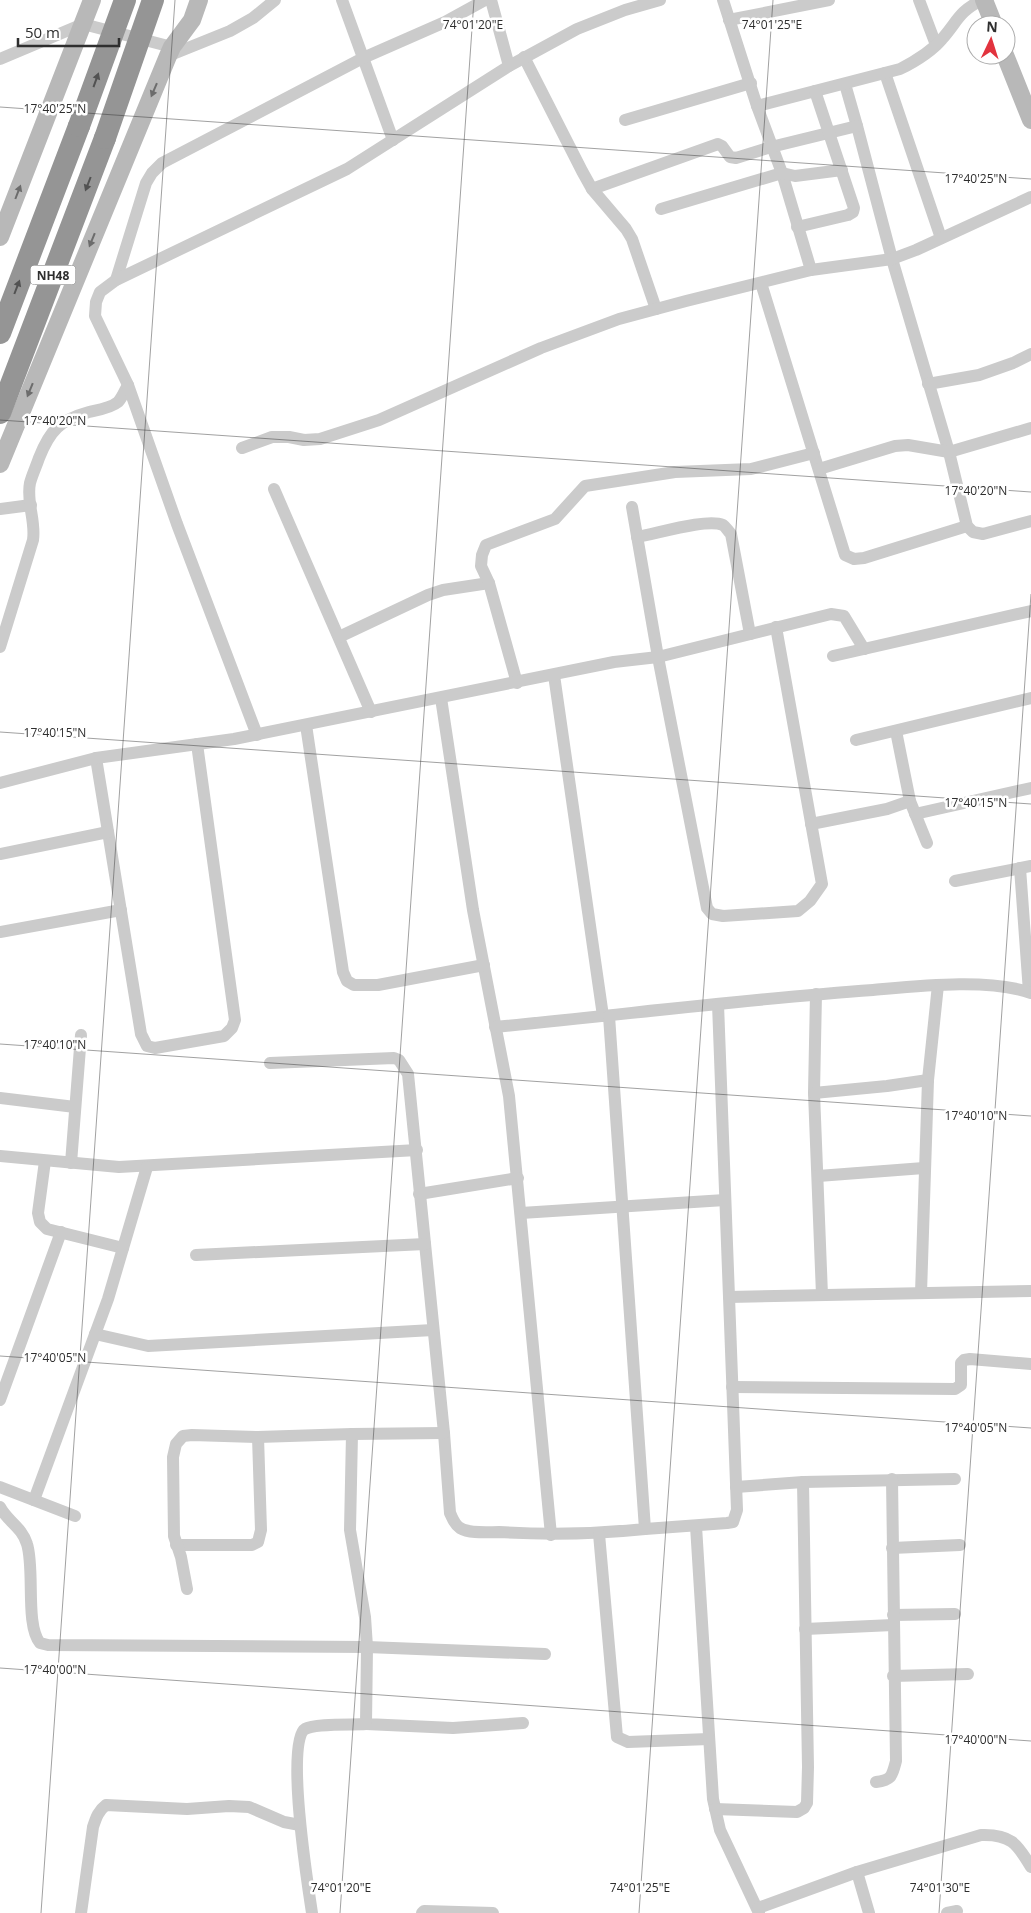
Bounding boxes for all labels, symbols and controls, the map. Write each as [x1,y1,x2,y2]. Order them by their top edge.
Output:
scale bar [18,15,119,47]
north arrow [966,15,1016,65]
text: 74°01'20"E [443,16,503,33]
text: 74°01'25"E [742,16,802,33]
text: N [986,17,998,36]
text: 50 m [25,22,60,42]
one-way arrow [92,72,100,87]
one-way arrow [149,83,157,97]
text: 17°40'25"N [24,100,86,117]
text: 17°40'25"N [945,170,1007,187]
one-way arrow [84,177,92,192]
one-way arrow [15,184,22,199]
one-way arrow [87,233,95,247]
road number: NH48 [30,266,76,284]
one-way arrow [13,279,21,294]
one-way arrow [25,383,33,397]
text: 17°40'20"N [24,412,86,429]
text: 17°40'20"N [945,482,1007,499]
text: 17°40'15"N [24,724,86,741]
text: 17°40'15"N [945,794,1007,811]
text: 17°40'10"N [24,1036,86,1053]
text: 17°40'10"N [945,1107,1007,1124]
text: 17°40'05"N [24,1349,86,1366]
text: 17°40'05"N [945,1419,1007,1436]
text: 17°40'00"N [24,1661,86,1678]
text: 17°40'00"N [945,1731,1007,1748]
text: 74°01'20"E [311,1879,371,1896]
text: 74°01'25"E [610,1879,670,1896]
text: 74°01'30"E [910,1879,970,1896]

